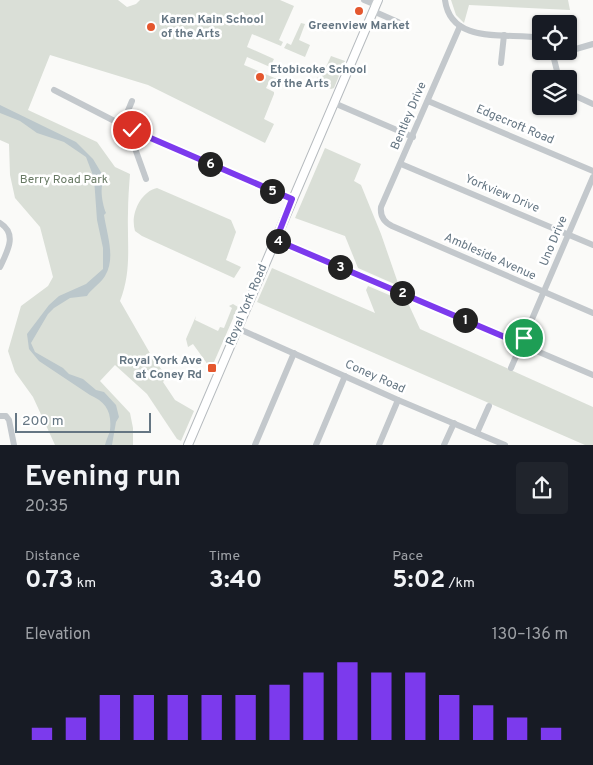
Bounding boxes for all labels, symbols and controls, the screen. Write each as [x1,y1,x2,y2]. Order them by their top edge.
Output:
marker: Greenview Market [353,5,365,17]
place label: Karen Kain School of the Arts [161,12,264,42]
map controls [532,15,577,115]
button: locate [532,15,577,60]
place label: Greenview Market [308,18,410,34]
marker: Karen Kain School of the Arts [145,21,157,33]
place label: Etobicoke School of the Arts [270,62,366,92]
button: layers [532,70,577,115]
marker: Etobicoke School of the Arts [254,71,266,83]
street label: Bentley Drive [387,80,431,152]
street label: Edgecroft Road [474,101,556,149]
pin [111,109,153,151]
icon: check [118,116,146,144]
pin: 6 [198,152,222,176]
text: 6 [206,156,215,173]
street label: Yorkview Drive [462,171,542,217]
park label: Berry Road Park [20,172,108,188]
pin: 5 [260,178,284,204]
text: 5 [268,183,277,200]
street label: Uno Drive [536,213,572,269]
pin: 4 [266,228,290,254]
street label: Ambleside Avenue [442,230,538,284]
text: 4 [274,233,283,250]
pin: 3 [328,254,352,280]
text: 3 [336,259,345,276]
street label: Royal York Road [223,262,271,348]
pin: 2 [390,280,414,306]
text: 2 [398,285,407,302]
pin: 1 [452,308,478,332]
text: 1 [463,312,468,329]
pin [503,317,545,359]
icon: arrive [510,324,538,352]
place label: Royal York Ave at Coney Rd [119,353,202,383]
street label: Coney Road [342,357,408,397]
marker: Royal York Ave at Coney Rd [206,362,218,374]
scale bar [15,410,151,433]
text: 200 m [22,413,64,430]
text: Evening run [25,460,181,496]
button: share [516,462,568,514]
text: 20:35 [25,497,68,517]
text: Distance [25,548,80,565]
text: Time [209,548,240,565]
text: Pace [392,548,423,565]
text: 0.73 [25,565,73,597]
text: 3:40 [209,565,262,597]
text: 5:02 [392,565,445,597]
text: km [73,575,96,592]
text: /km [445,575,475,592]
text: Elevation [25,625,91,645]
text: 130–136 m [492,625,568,645]

